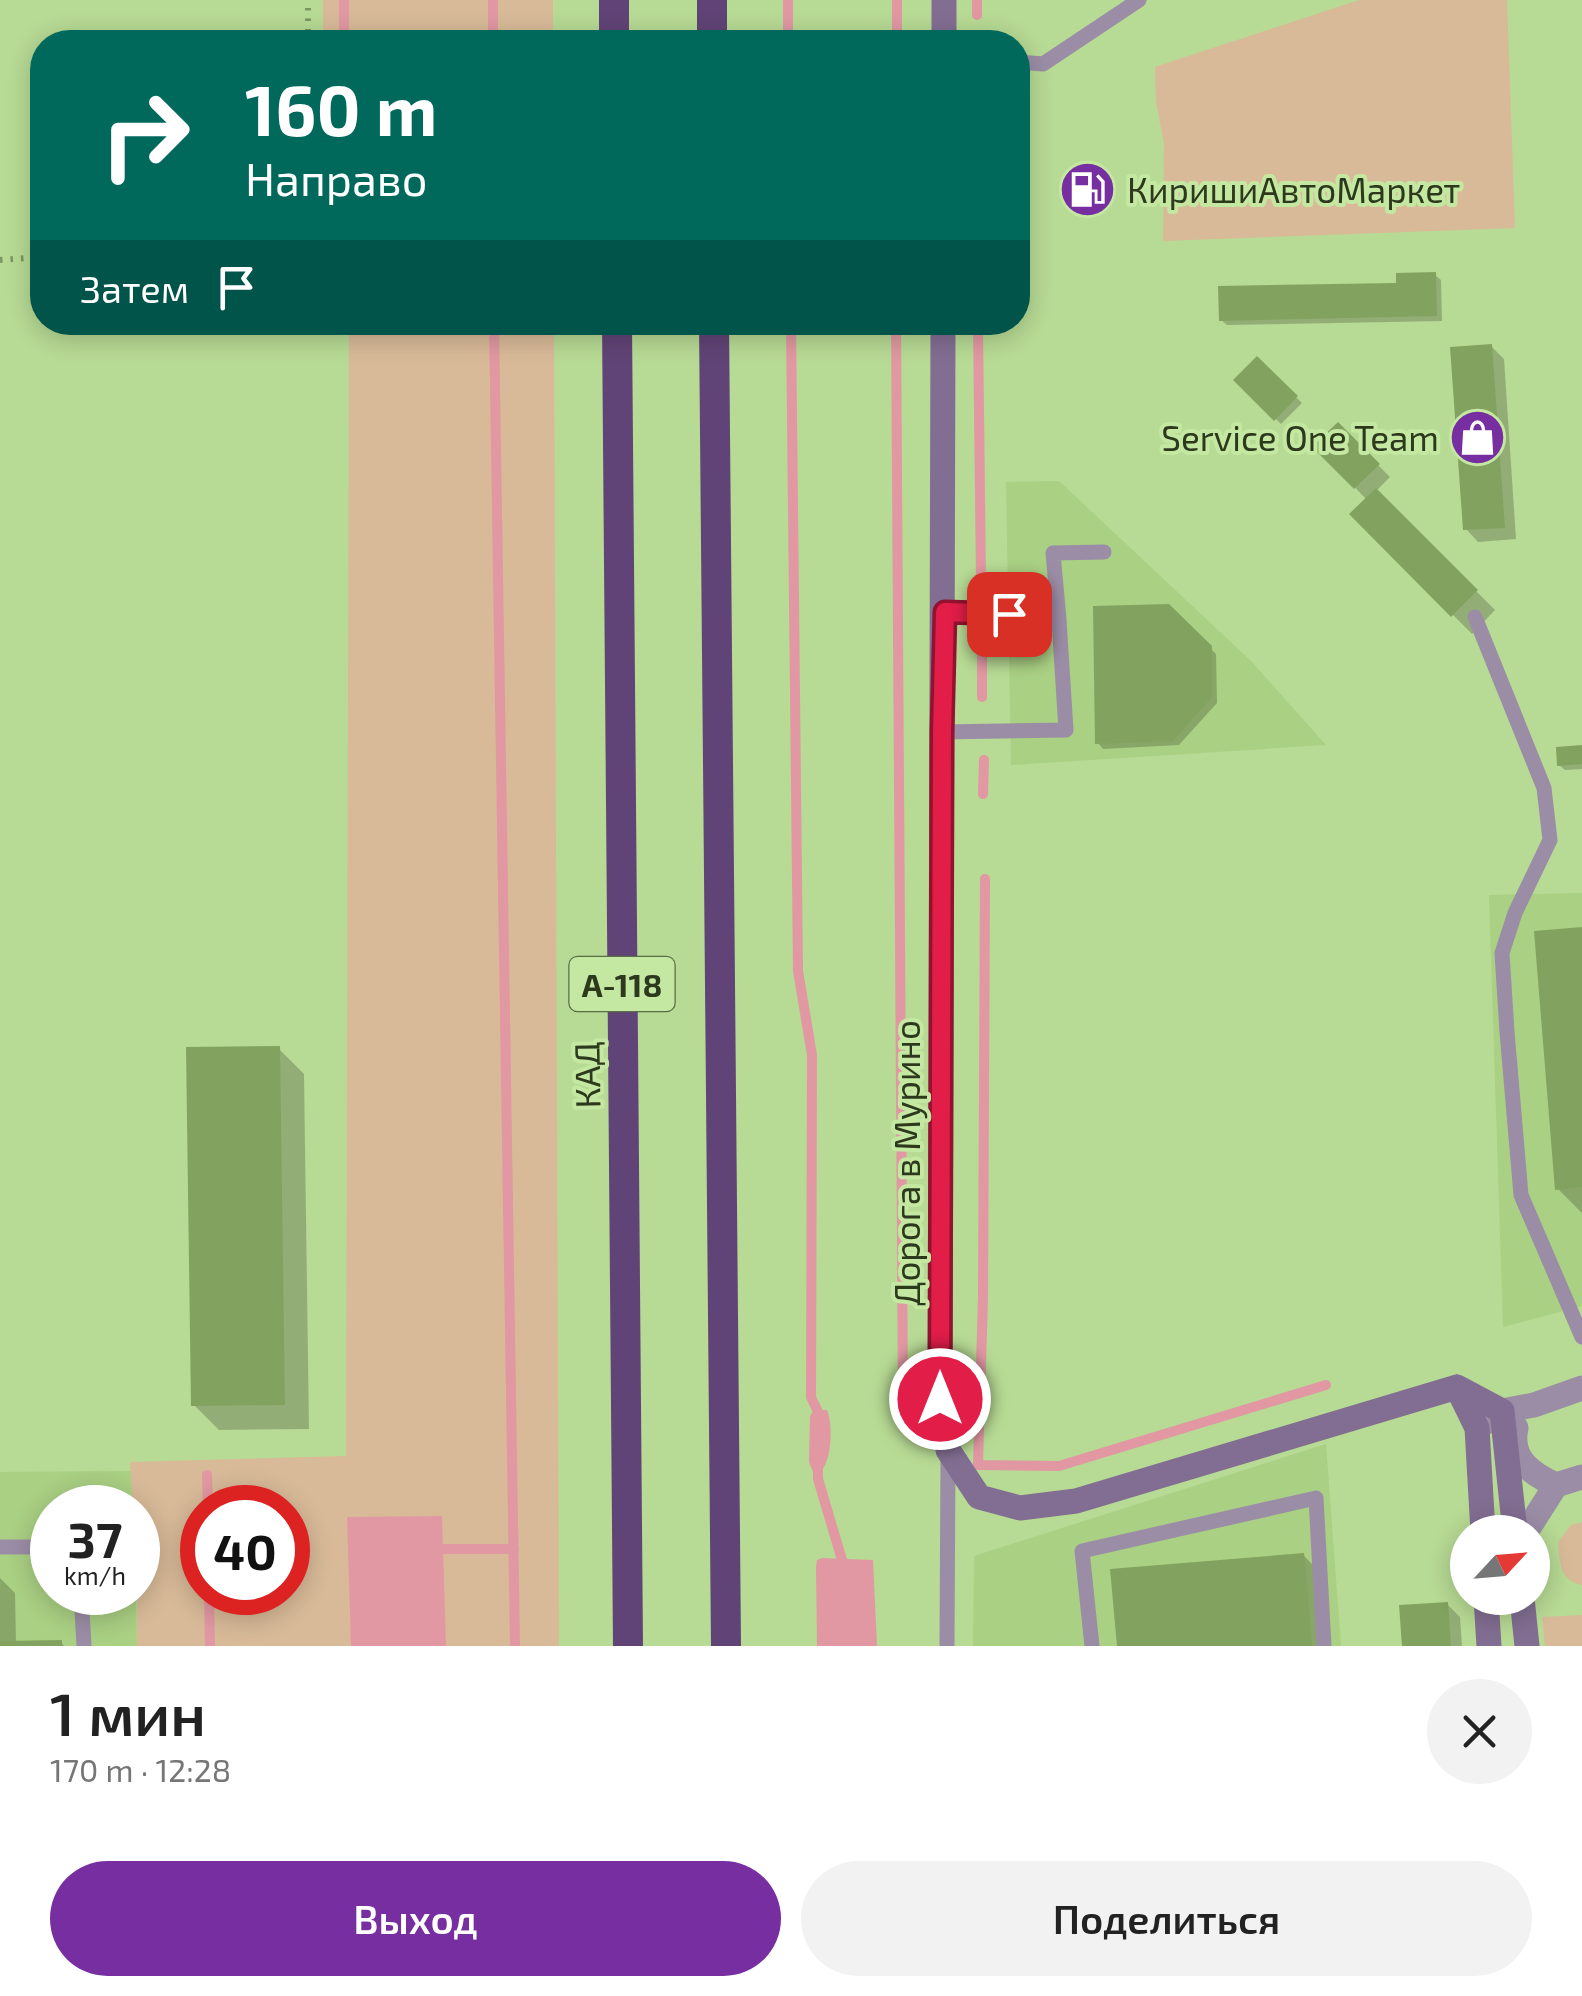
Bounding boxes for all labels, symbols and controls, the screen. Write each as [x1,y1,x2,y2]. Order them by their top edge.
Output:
text: 160 m [245,66,438,150]
icon: right [80,70,210,200]
text: Направо [245,151,427,205]
fuel station icon: КиришиАвтоМаркет [1058,159,1118,219]
place label: КиришиАвтоМаркет [1127,168,1461,210]
icon: arrive [209,260,264,315]
text: Затем [80,265,189,311]
shop icon: Service One Team [1448,407,1508,467]
place label: Service One Team [1161,416,1439,458]
pin [967,572,1052,657]
icon: arrive [982,587,1037,642]
road number: А-118 [570,957,674,1011]
street label: Дорога в Мурино [885,1020,928,1306]
street label: КАД [564,1041,608,1109]
position arrow [888,1347,992,1451]
speed limit sign: 40 [180,1485,310,1615]
text: 37 [68,1508,122,1568]
north arrow [1450,1515,1550,1615]
map controls [1450,1515,1550,1615]
text: km/h [64,1560,126,1590]
text: 1 мин [50,1676,206,1748]
button: close [1427,1679,1532,1784]
text: 170 m · 12:28 [50,1750,231,1788]
button: Выход [50,1861,781,1976]
button: Поделиться [801,1861,1532,1976]

